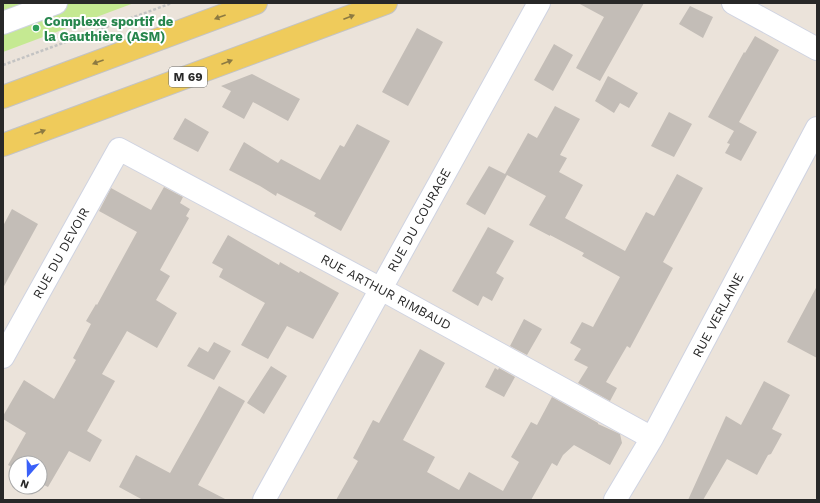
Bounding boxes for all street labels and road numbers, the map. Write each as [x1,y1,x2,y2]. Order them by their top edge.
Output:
road number: M 69 [169,67,207,87]
street label: RUE DU COURAGE [384,166,454,274]
street label: RUE DU DEVOIR [30,205,92,301]
street label: RUE ARTHUR RIMBAUD [318,251,454,333]
street label: RUE VERLAINE [689,270,747,360]

